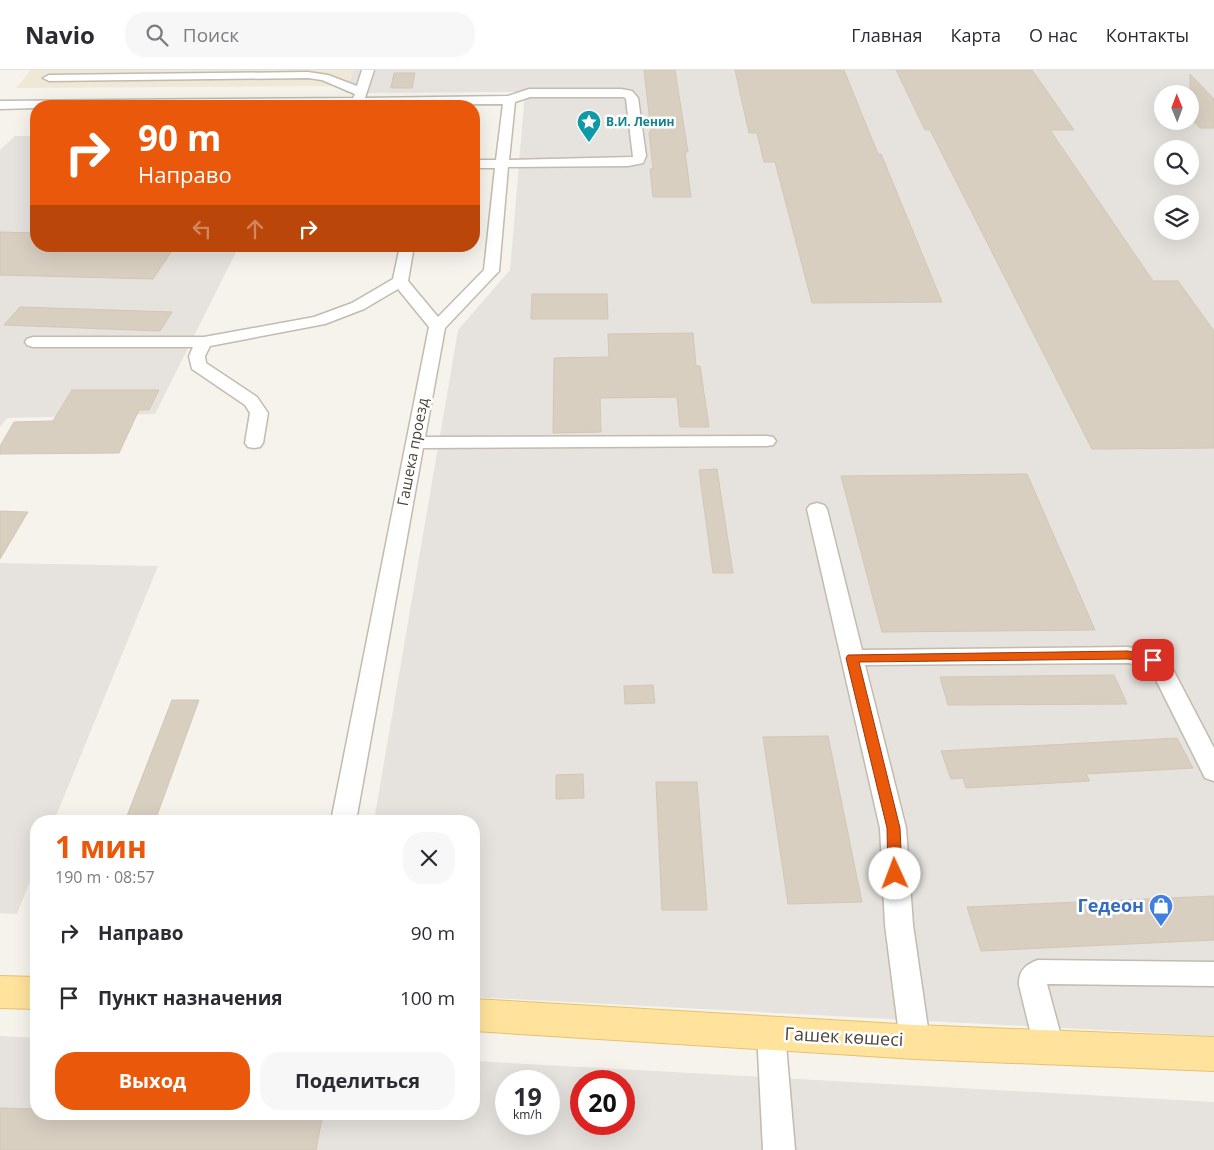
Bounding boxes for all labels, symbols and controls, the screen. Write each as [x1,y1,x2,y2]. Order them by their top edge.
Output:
search box [125,12,475,57]
text: Navio [25,18,95,51]
icon: search [143,21,171,49]
text: Поиск [183,22,239,48]
text: Главная [851,23,923,47]
text: Карта [951,23,1001,47]
text: О нас [1029,23,1078,47]
text: Контакты [1106,23,1189,47]
north arrow [1154,85,1199,130]
map controls [1154,85,1199,240]
place icon: В.И. Ленин [576,109,602,143]
place label: В.И. Ленин [606,113,675,130]
text: 90 m [138,114,221,161]
icon: right [55,120,120,185]
button: search [1154,140,1199,185]
text: Направо [138,159,232,189]
button: layers [1154,195,1199,240]
icon: left [188,215,216,243]
icon: ahead [241,215,269,243]
icon: right [294,215,322,243]
street label: Гашека проезд [392,396,432,508]
pin [1132,639,1174,681]
icon: arrive [1139,646,1167,674]
text: 1 мин [55,826,147,867]
button: close [403,832,455,884]
position arrow [868,847,920,899]
text: 190 m · 08:57 [55,866,155,888]
place label: Гедеон [1078,893,1144,917]
shop icon: Гедеон [1148,893,1174,927]
icon: right [55,919,83,947]
text: Направо [98,920,184,946]
text: 90 m [411,920,455,946]
icon: arrive [55,984,83,1012]
text: Пункт назначения [98,985,283,1011]
text: 100 m [400,985,455,1011]
street label: Гашек көшесі [784,1021,904,1051]
button: Выход [55,1052,250,1110]
button: Поделиться [260,1052,455,1110]
speed limit sign: 20 [570,1070,635,1135]
text: 19 [513,1079,542,1113]
text: km/h [513,1106,542,1123]

